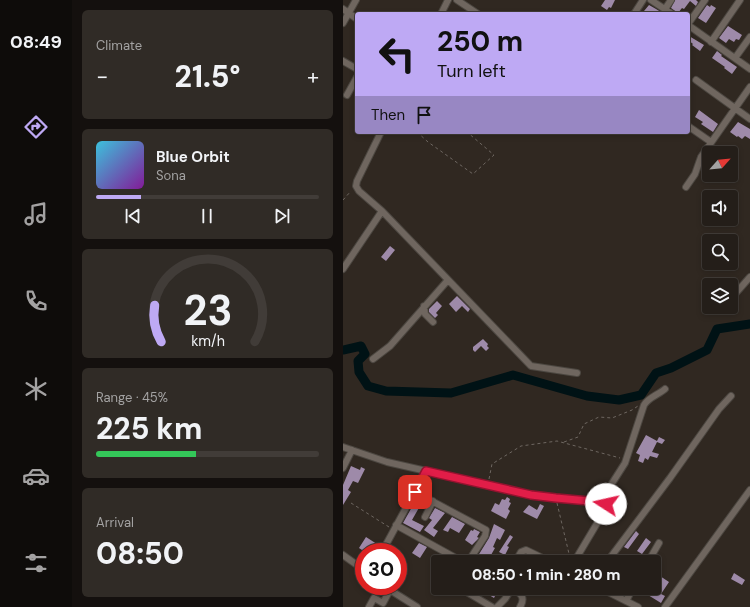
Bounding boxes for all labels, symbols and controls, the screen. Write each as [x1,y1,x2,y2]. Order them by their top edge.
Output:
text: 250 m [437,23,523,60]
icon: left [371,28,423,80]
text: 08:49 [10,30,62,54]
text: Climate [96,37,142,54]
text: 21.5° [175,57,240,96]
text: Turn left [437,59,506,83]
text: − [96,62,108,91]
text: + [307,62,319,91]
icon: arrive [413,104,435,126]
text: Then [371,105,405,125]
icon: directions [22,113,50,141]
north arrow [702,146,738,182]
map controls [702,146,738,314]
text: Blue Orbit [156,147,230,167]
text: Sona [156,167,186,184]
button: sound [702,190,738,226]
icon: music [22,200,50,228]
icon: previous [122,205,144,227]
icon: pause [196,205,218,227]
icon: next [271,205,293,227]
button: search [702,234,738,270]
button: layers [702,278,738,314]
text: 23 [183,283,232,337]
icon: phone [22,287,50,315]
text: km/h [191,331,224,349]
icon: climate [22,375,50,403]
text: Range · 45% [96,389,168,406]
text: 225 km [96,409,202,448]
icon: car [22,462,50,490]
pin [398,475,432,509]
icon: arrive [404,481,426,503]
position arrow [585,483,627,525]
text: Arrival [96,514,134,531]
text: 08:50 [96,534,184,573]
speed limit sign: 30 [355,543,407,595]
icon: filters [22,549,50,577]
text: 08:50 · 1 min · 280 m [472,565,620,585]

